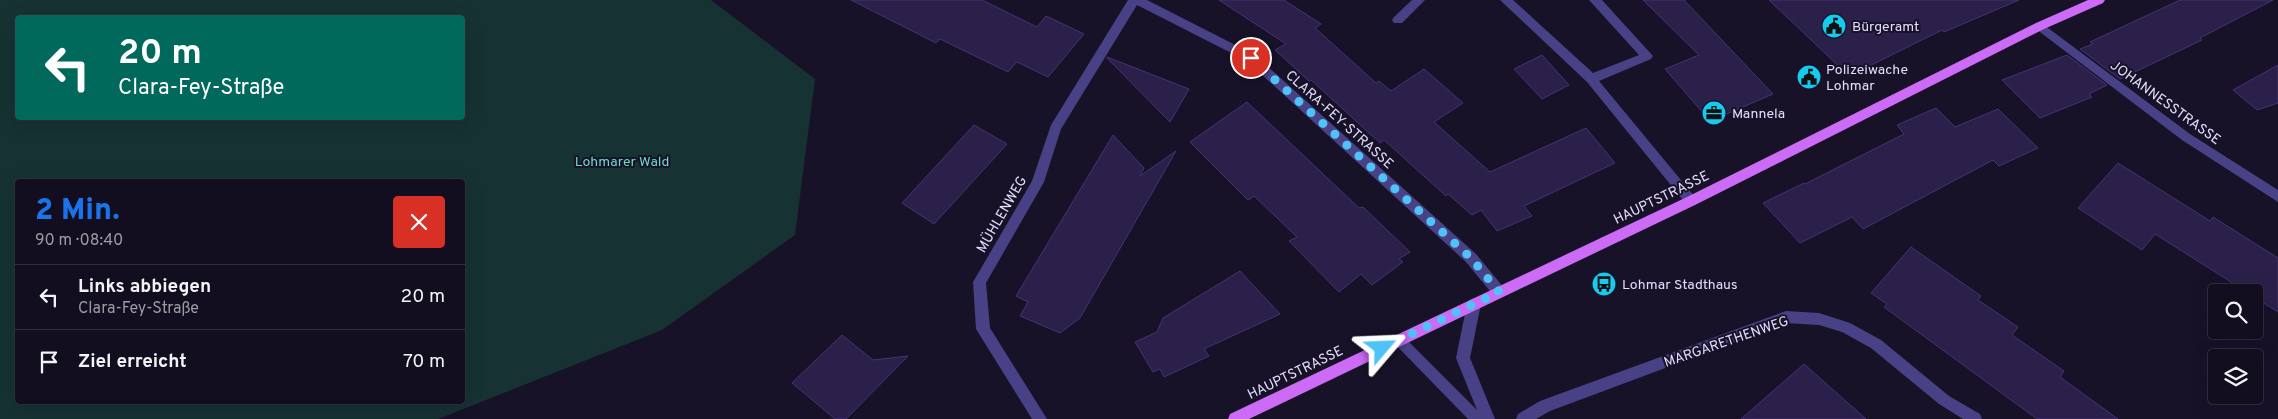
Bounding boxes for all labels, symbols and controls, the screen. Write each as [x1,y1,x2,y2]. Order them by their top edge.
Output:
public building icon: Bürgeramt [1821,13,1847,39]
place label: Bürgeramt [1852,19,1919,36]
text: 20 m [118,32,202,76]
icon: left [35,35,100,100]
pin [1230,37,1272,79]
icon: arrive [1237,44,1265,72]
street label: JOHANNESSTRASSE [2107,57,2224,149]
place label: Polizeiwache Lohmar [1826,62,1908,95]
public building icon: Polizeiwache Lohmar [1796,64,1822,90]
street label: CLARA-FEY-STRASSE [1282,67,1396,173]
text: Clara-Fey-Straße [118,75,284,102]
office icon: Mannela [1701,100,1727,126]
place label: Mannela [1732,106,1785,123]
park label: Lohmarer Wald [575,154,669,171]
street label: HAUPTSTRASSE [1611,168,1712,229]
street label: MÜHLENWEG [973,173,1031,256]
text: 2 Min. [35,193,120,230]
button: close [393,196,445,248]
text: 90 m · 08:40 [35,231,123,251]
bus stop icon: Lohmar Stadthaus [1591,271,1617,297]
text: Links abbiegen [78,275,211,299]
place label: Lohmar Stadthaus [1622,277,1738,294]
icon: left [35,283,63,311]
map controls [2208,284,2263,404]
button: search [2208,284,2263,339]
text: 20 m [401,285,445,309]
text: Clara-Fey-Straße [78,299,199,319]
street label: MARGARETHENWEG [1662,313,1791,372]
position arrow [1355,321,1407,373]
street label: HAUPTSTRASSE [1245,343,1346,404]
icon: arrive [35,348,63,376]
button: layers [2208,349,2263,404]
text: Ziel erreicht [78,350,187,374]
text: 70 m [403,350,445,374]

